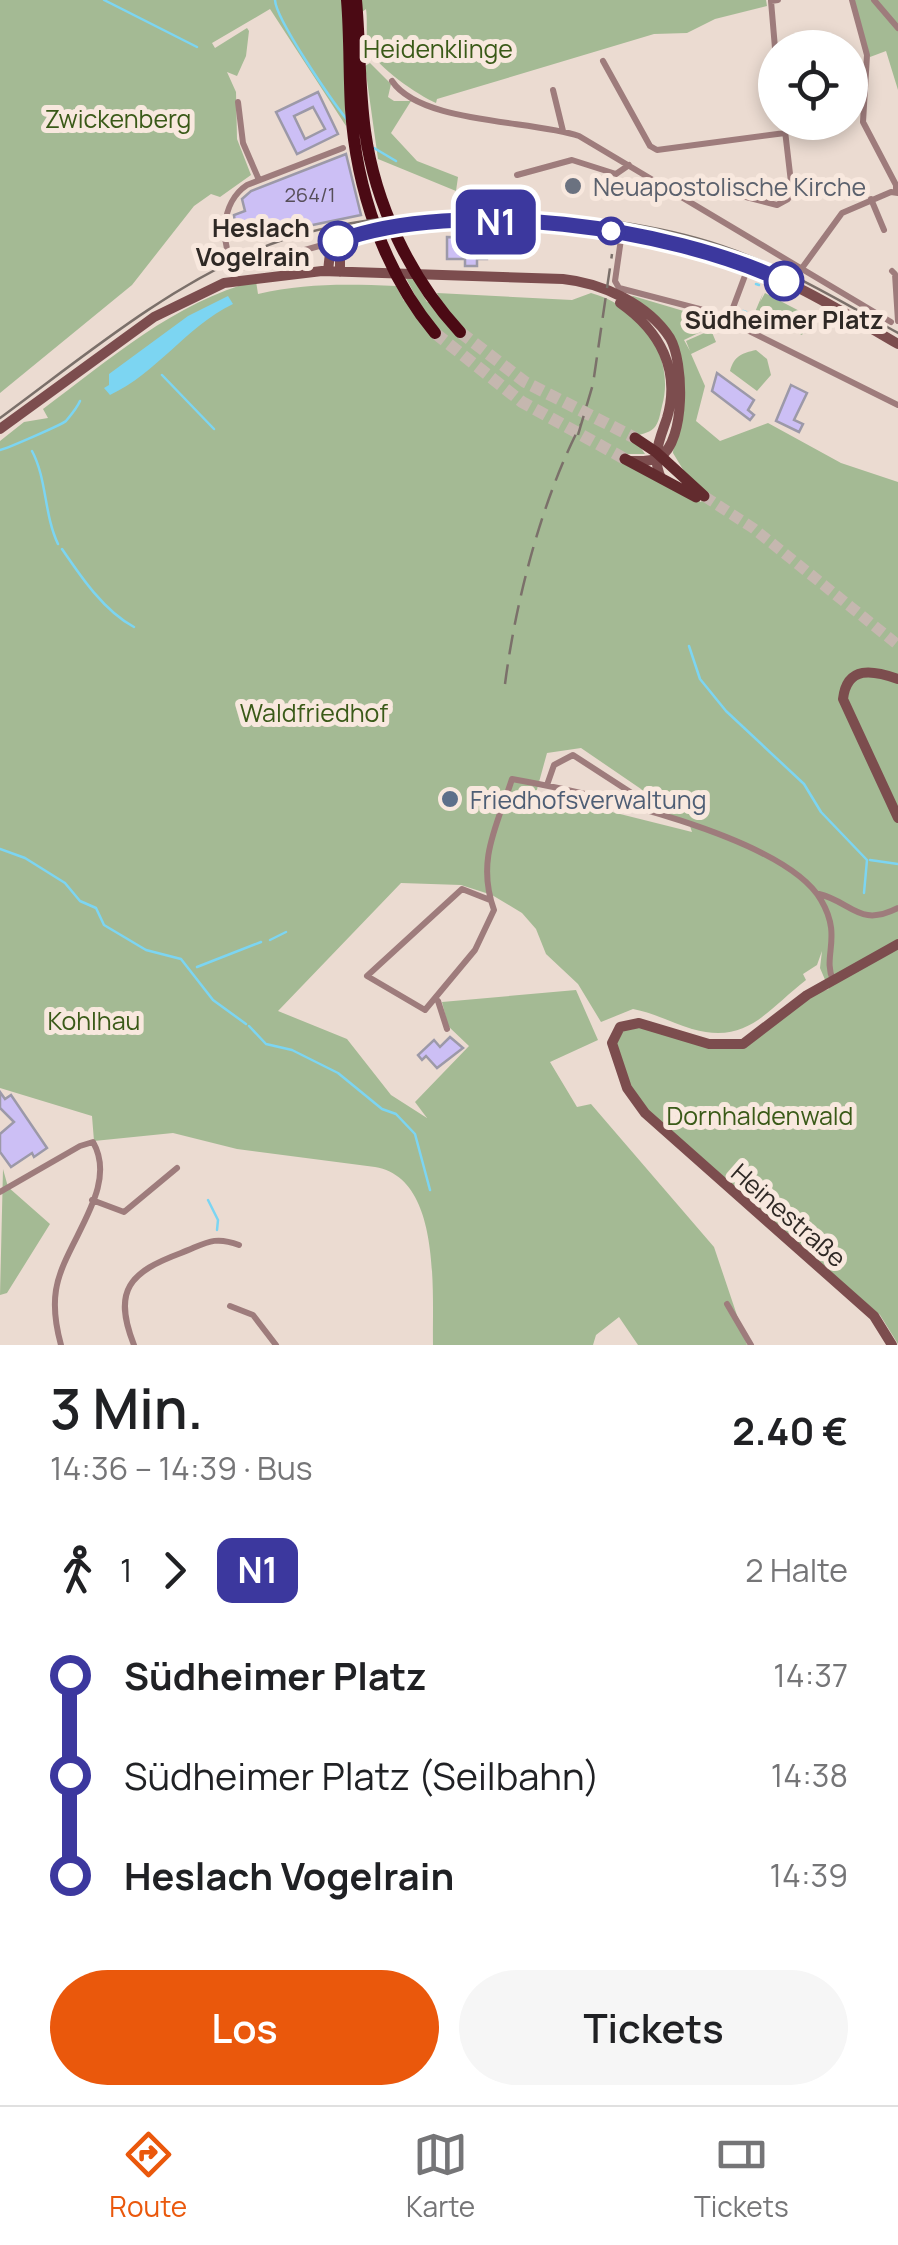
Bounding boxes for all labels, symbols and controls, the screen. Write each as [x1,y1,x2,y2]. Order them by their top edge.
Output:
map controls [758,30,868,140]
button: locate [758,30,868,140]
park label: Heidenklinge [363,31,513,66]
park label: Zwickenberg [45,101,191,136]
place label: Neuapostolische Kirche [593,169,866,204]
marker: Neuapostolische Kirche [562,175,584,197]
house number: 264/1 [284,181,336,208]
line badge: N1 [451,190,541,254]
text: N1 [476,198,516,246]
place label: Heslach Vogelrain [196,210,310,274]
unlabelled marker [598,218,624,244]
marker: Heslach Vogelrain [319,222,357,260]
marker: Südheimer Platz [765,262,803,300]
place label: Südheimer Platz [684,302,884,337]
park label: Waldfriedhof [240,695,388,730]
place label: Friedhofsverwaltung [470,782,707,817]
marker: Friedhofsverwaltung [439,788,461,810]
park label: Kohlhau [48,1003,140,1038]
park label: Dornhaldenwald [667,1098,853,1133]
street label: Heinestraße [724,1155,854,1275]
text: 3 Min. [50,1370,203,1446]
text: 2.40 € [732,1404,848,1456]
text: 14:36 – 14:39 · Bus [50,1446,312,1490]
icon: walk [50,1543,105,1598]
icon: forward [147,1543,202,1598]
text: N1 [237,1546,278,1594]
text: 1 [120,1548,132,1592]
text: 2 Halte [745,1548,848,1592]
text: Südheimer Platz [124,1649,427,1701]
text: 14:37 [773,1653,848,1697]
text: Südheimer Platz (Seilbahn) [124,1749,600,1801]
text: 14:38 [771,1753,848,1797]
text: Heslach Vogelrain [124,1849,454,1901]
text: 14:39 [770,1853,848,1897]
button: Los [50,1970,439,2085]
button: Tickets [459,1970,848,2085]
tab: Route [109,2127,187,2225]
tab: Karte [406,2127,475,2225]
tab: Tickets [694,2127,789,2225]

